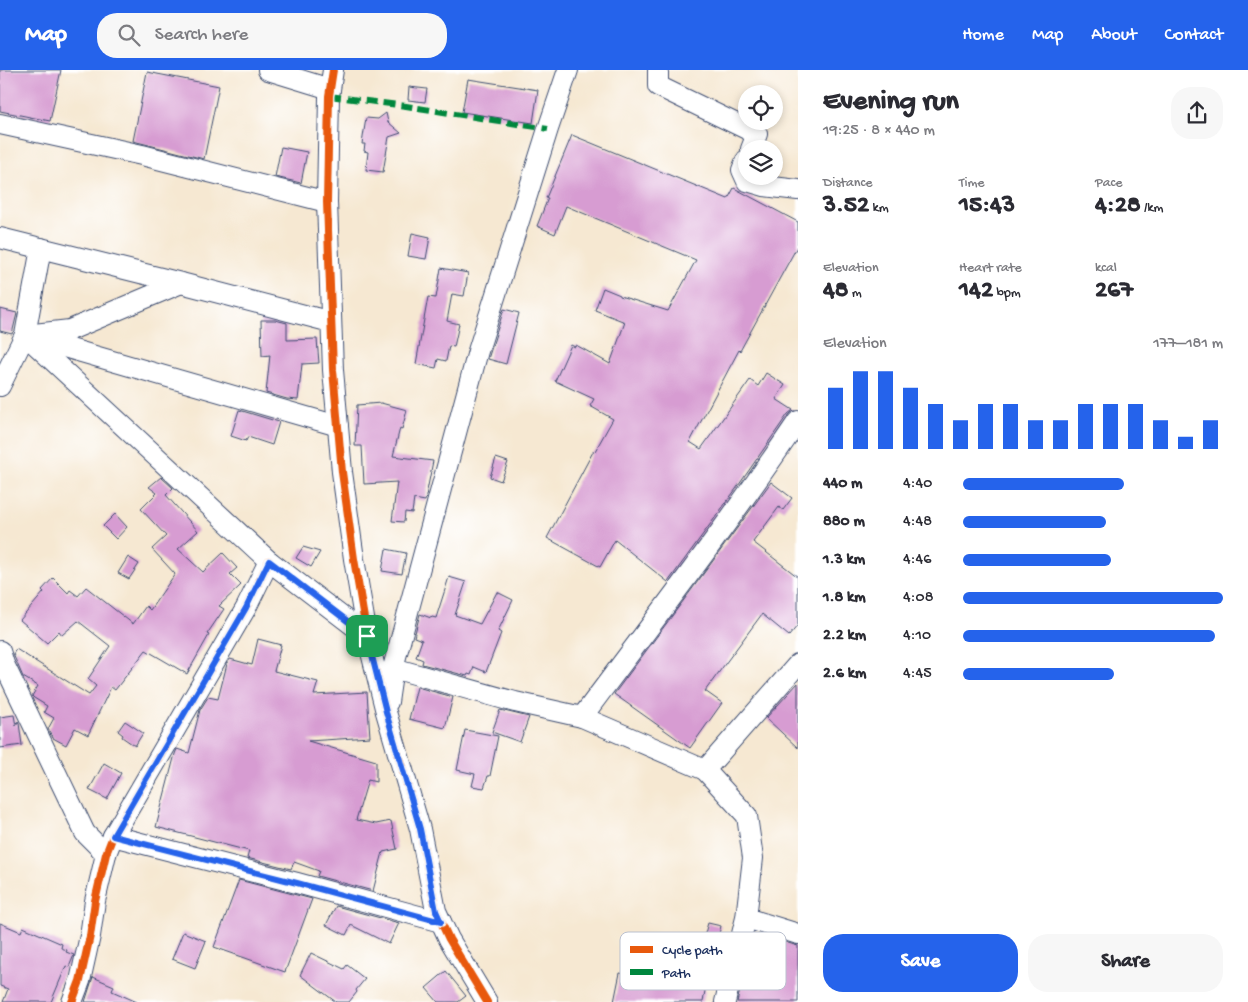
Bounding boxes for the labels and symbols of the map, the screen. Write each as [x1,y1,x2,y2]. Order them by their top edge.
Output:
pin [346,615,388,657]
legend [620,932,786,990]
text: Cycle path [662,943,723,960]
text: Path [661,966,691,983]

